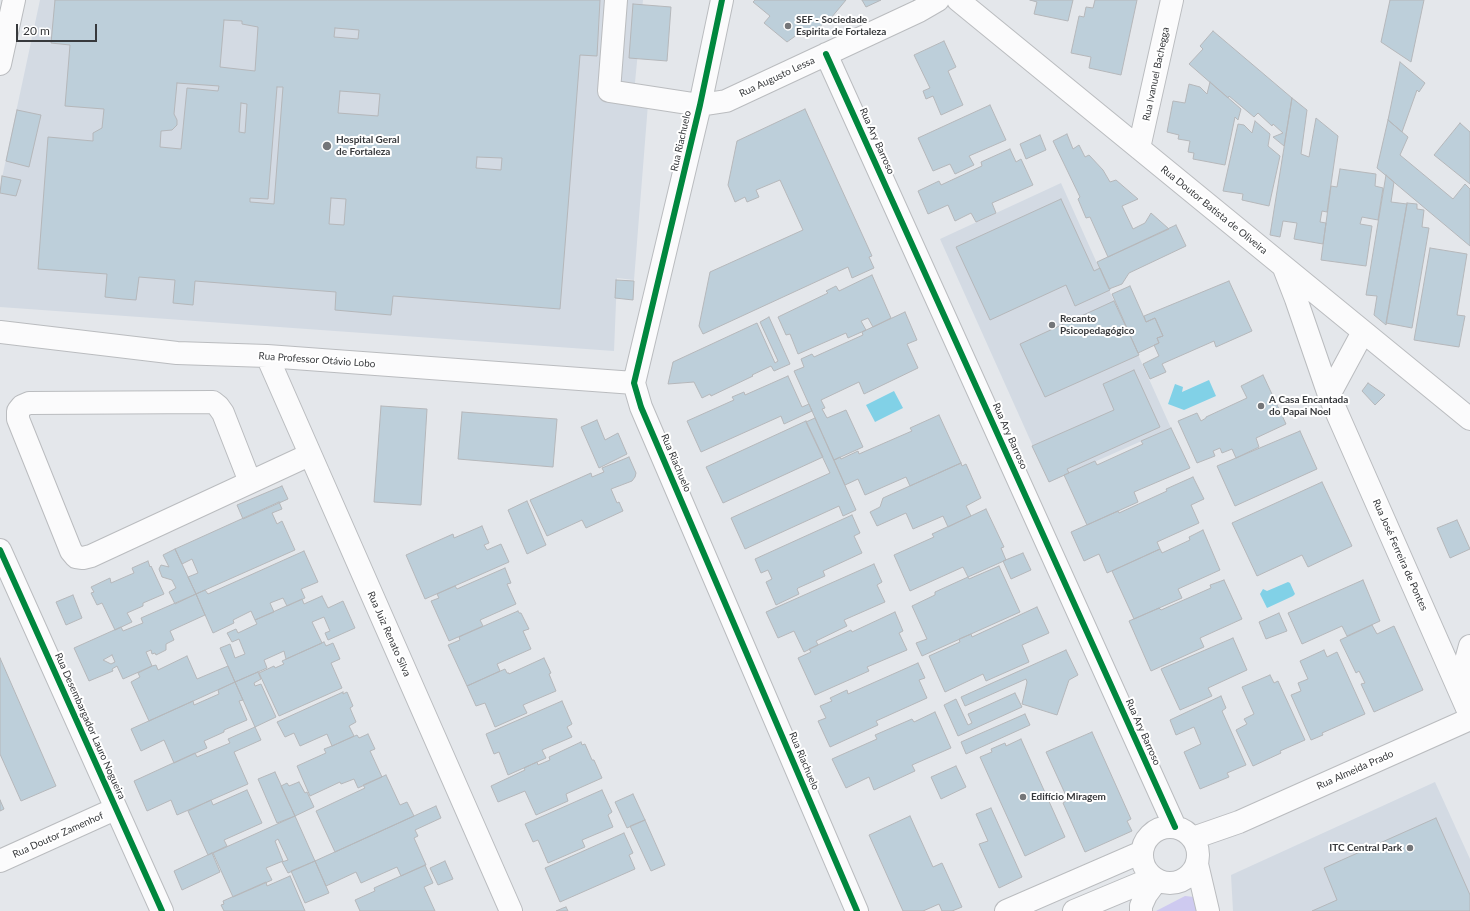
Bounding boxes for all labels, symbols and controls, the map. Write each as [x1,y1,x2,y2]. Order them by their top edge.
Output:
place label: SEF - Sociedade Espirita de Fortaleza [796,14,886,38]
scale bar [18,16,99,42]
marker: SEF - Sociedade Espirita de Fortaleza [783,21,793,31]
text: 20 m [23,23,50,38]
street label: Rua Ivanuel Bachegga [1140,26,1172,122]
street label: Rua Augusto Lessa [737,54,817,100]
street label: Rua Ary Barroso [857,106,897,176]
street label: Rua Riachuelo [668,109,694,173]
place label: Hospital Geral de Fortaleza [336,134,399,158]
marker: Hospital Geral de Fortaleza [321,140,333,152]
street label: Rua Doutor Batista de Oliveira [1158,163,1270,257]
place label: Recanto Psicopedagógico [1060,313,1134,336]
marker: Recanto Psicopedagógico [1047,320,1057,330]
street label: Rua Professor Otávio Lobo [258,350,376,370]
place label: A Casa Encantada do Papai Noel [1269,394,1348,418]
street label: Rua Ary Barroso [990,401,1030,471]
marker: A Casa Encantada do Papai Noel [1256,401,1266,411]
street label: Rua Riachuelo [658,432,694,494]
street label: Rua José Ferreira de Pontes [1370,497,1430,613]
street label: Rua Juiz Renato Silva [365,590,413,678]
street label: Rua Desembargador Lauro Nogueira [52,651,128,801]
street label: Rua Ary Barroso [1123,697,1163,767]
street label: Rua Riachuelo [786,730,822,792]
street label: Rua Almeida Prado [1315,748,1395,792]
place label: Edifício Miragem [1031,791,1106,803]
marker: Edifício Miragem [1018,792,1028,802]
street label: Rua Doutor Zamenhof [11,810,105,860]
place label: ITC Central Park [1329,842,1402,854]
marker: ITC Central Park [1405,843,1415,853]

